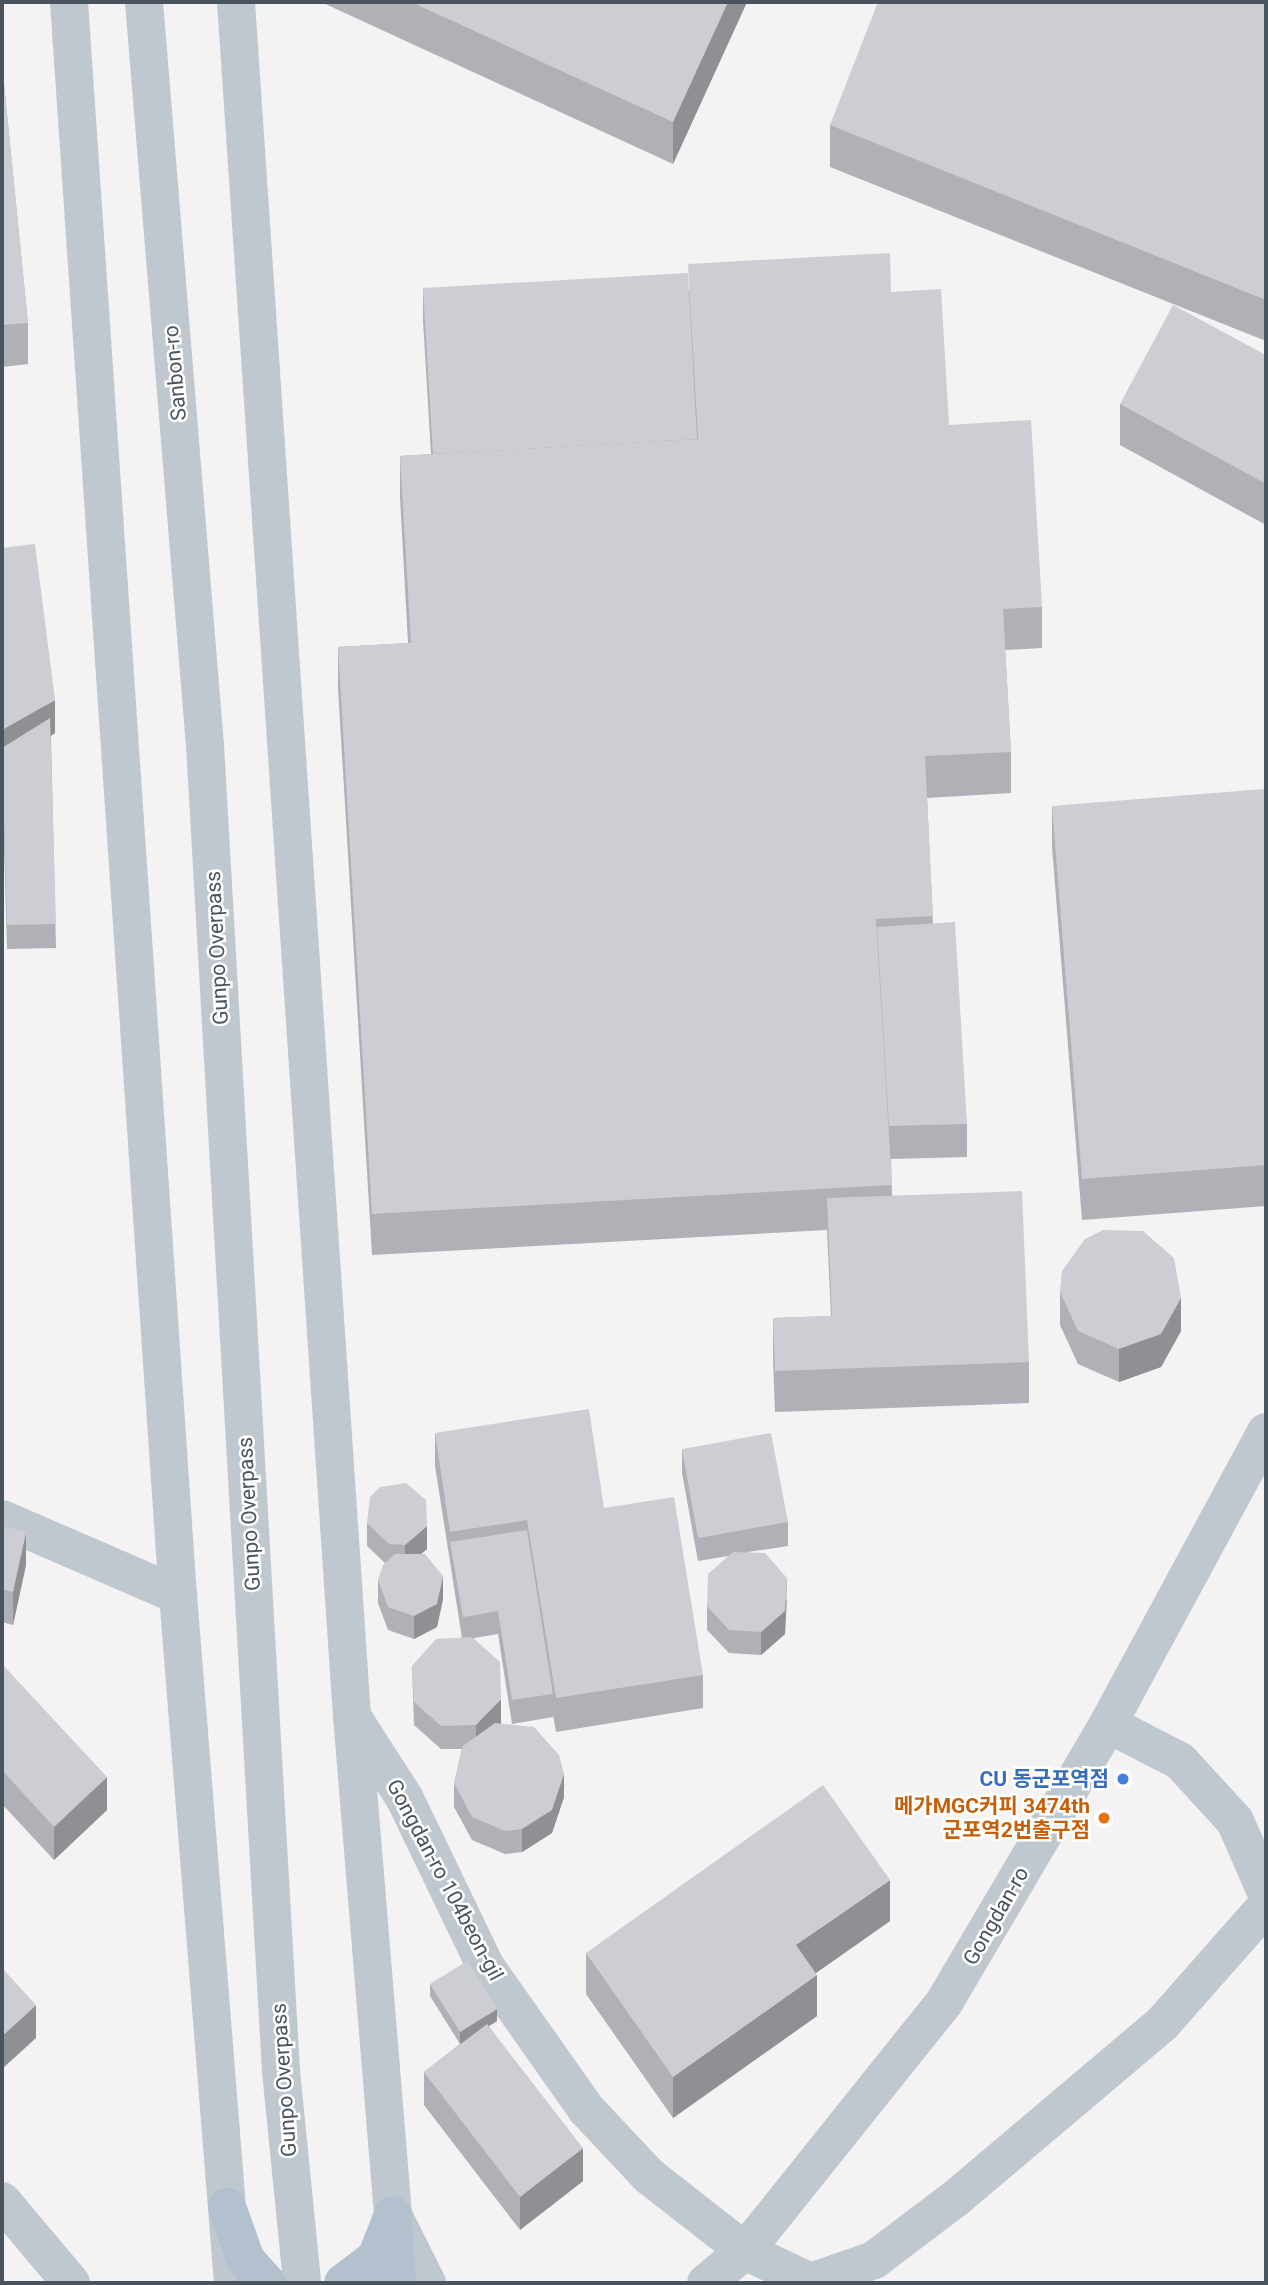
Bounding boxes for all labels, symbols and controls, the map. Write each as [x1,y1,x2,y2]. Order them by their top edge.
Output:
street label: Sanbon-ro [158,324,192,422]
street label: Gunpo Overpass [200,870,234,1026]
street label: Gunpo Overpass [232,1436,266,1592]
place label: CU 동군포역점 [980,1766,1109,1792]
marker: CU 동군포역점 [1115,1771,1131,1787]
street label: Gongdan-ro 104beon-gil [381,1775,509,1985]
place label: 메가MGC커피 3474th 군포역2번출구점 [894,1793,1090,1843]
marker: 메가MGC커피 3474th 군포역2번출구점 [1096,1810,1112,1826]
street label: Gongdan-ro [958,1862,1034,1970]
street label: Gunpo Overpass [266,2002,302,2158]

